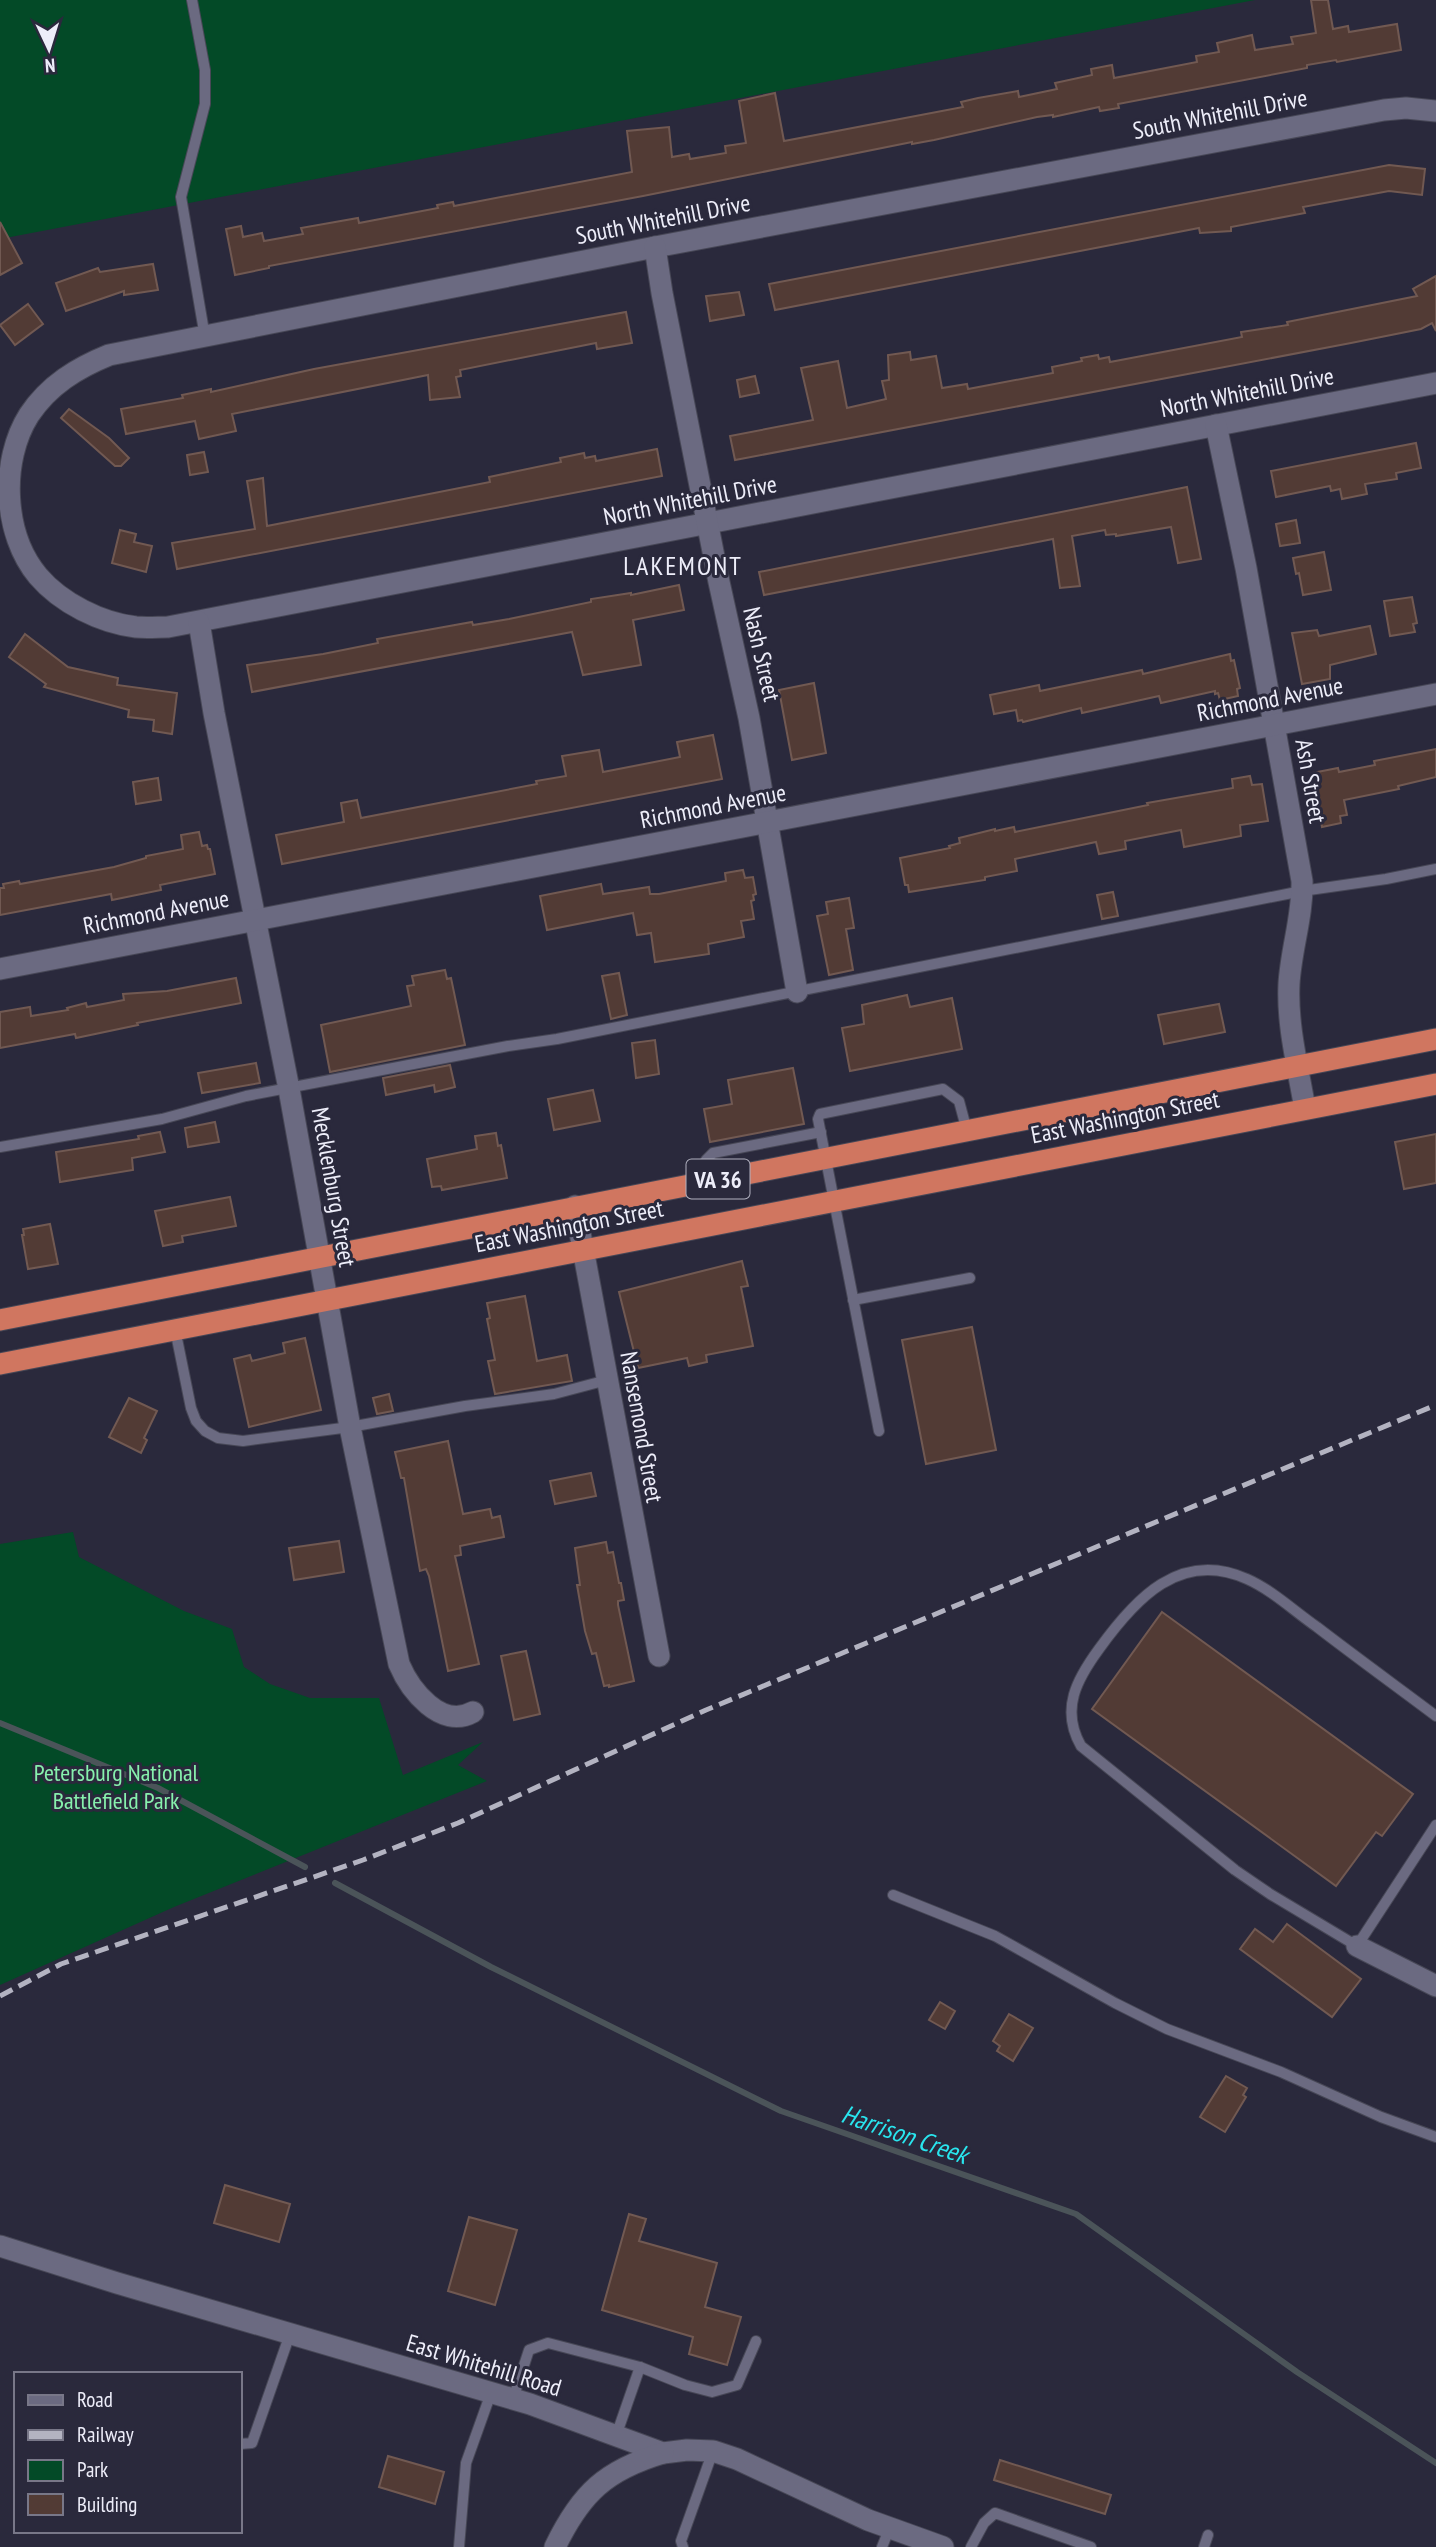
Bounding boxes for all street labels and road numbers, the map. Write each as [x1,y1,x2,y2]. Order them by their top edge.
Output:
street label: South Whitehill Drive [1130,82,1310,146]
street label: South Whitehill Drive [573,187,753,251]
street label: North Whitehill Drive [1158,360,1336,424]
street label: North Whitehill Drive [601,468,779,532]
street label: Nash Street [736,604,788,705]
street label: Richmond Avenue [1194,670,1346,728]
street label: Ash Street [1288,737,1334,826]
street label: Richmond Avenue [637,777,789,835]
street label: Richmond Avenue [80,883,232,941]
street label: East Washington Street [1028,1083,1222,1150]
street label: Mecklenburg Street [305,1105,363,1270]
road number: VA 36 [686,1160,750,1198]
street label: East Washington Street [472,1192,666,1259]
street label: Nansemond Street [613,1349,671,1505]
street label: East Whitehill Road [403,2327,565,2403]

